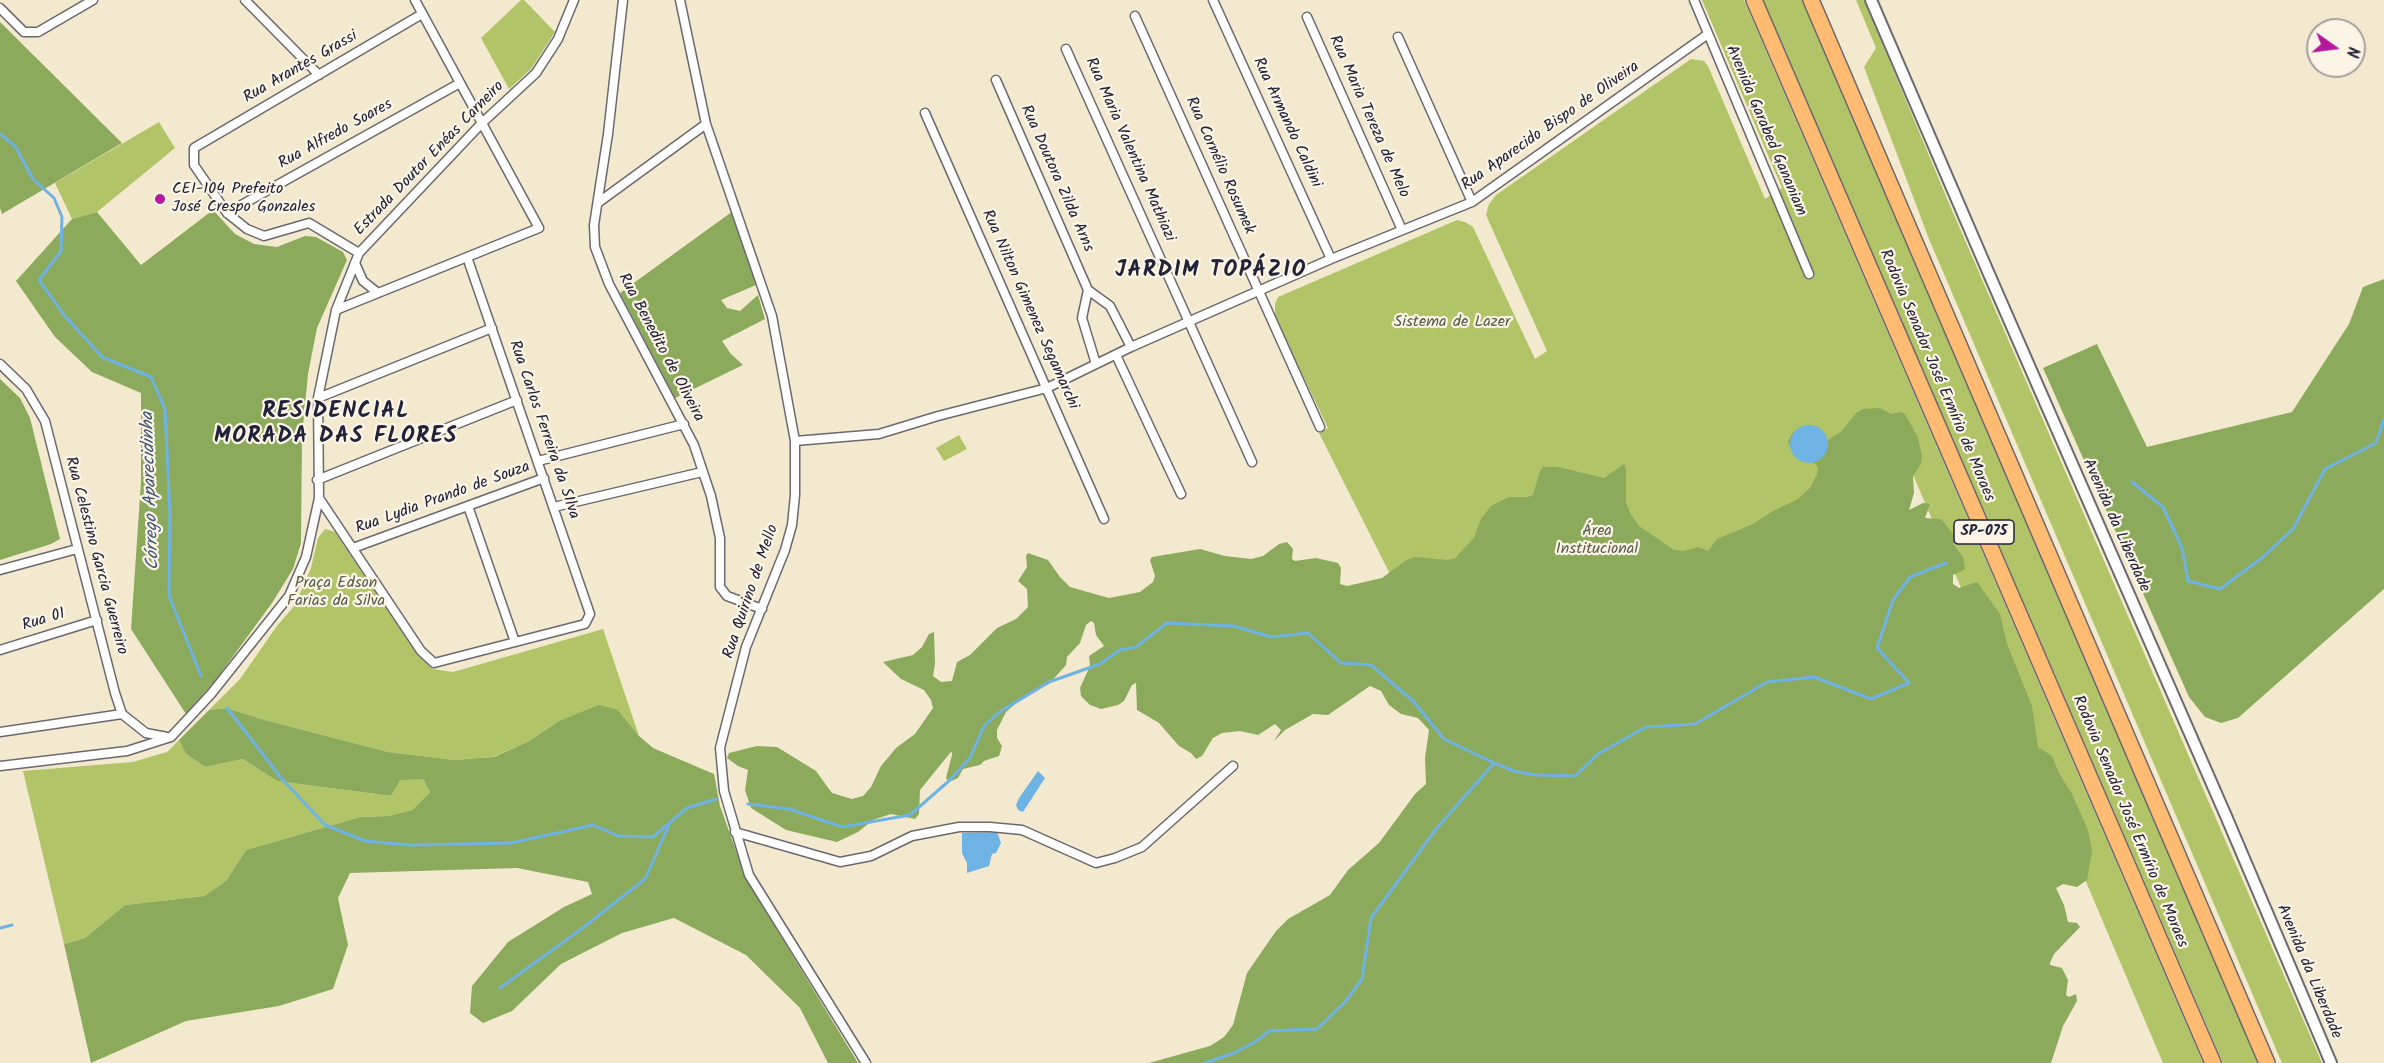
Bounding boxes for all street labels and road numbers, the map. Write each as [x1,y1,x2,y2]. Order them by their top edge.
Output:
street label: Rua Arantes Grassi [240,28,362,108]
street label: Rua Maria Tereza de Melo [1323,33,1413,201]
street label: Avenida Garabed Gananiam [1720,43,1810,219]
street label: Rua Maria Valentina Mathiazi [1080,55,1178,245]
street label: Rua Armando Caldini [1247,55,1325,191]
street label: Rua Aparecido Bispo de Oliveira [1458,58,1644,196]
street label: Estrada Doutor Enéas Carneiro [351,78,509,240]
street label: Rua Cornélio Rosumek [1180,94,1258,238]
street label: Rua Alfredo Soares [276,96,396,174]
street label: Rua Doutora Zilda Arns [1015,103,1097,255]
street label: Rua Nilton Gimenez Segamarchi [976,207,1082,413]
street label: Rodovia Senador José Ermírio de Moraes [1874,247,1998,505]
street label: Rua Benedito de Oliveira [613,270,707,426]
street label: Rua Carlos Ferreira da SIlva [503,338,583,522]
street label: Rua Celestino Garcia Guerreiro [59,455,131,657]
street label: Avenida da Liberdade [2077,456,2153,596]
street label: Rua Lydia Prando de Souza [353,458,533,540]
road number: SP-075 [1954,520,2014,544]
street label: Rua Quirino de Mello [720,522,784,662]
street label: Rua 01 [20,605,68,637]
street label: Rodovia Senador José Ermírio de Moraes [2067,693,2191,951]
street label: Avenida da Liberdade [2271,902,2345,1042]

